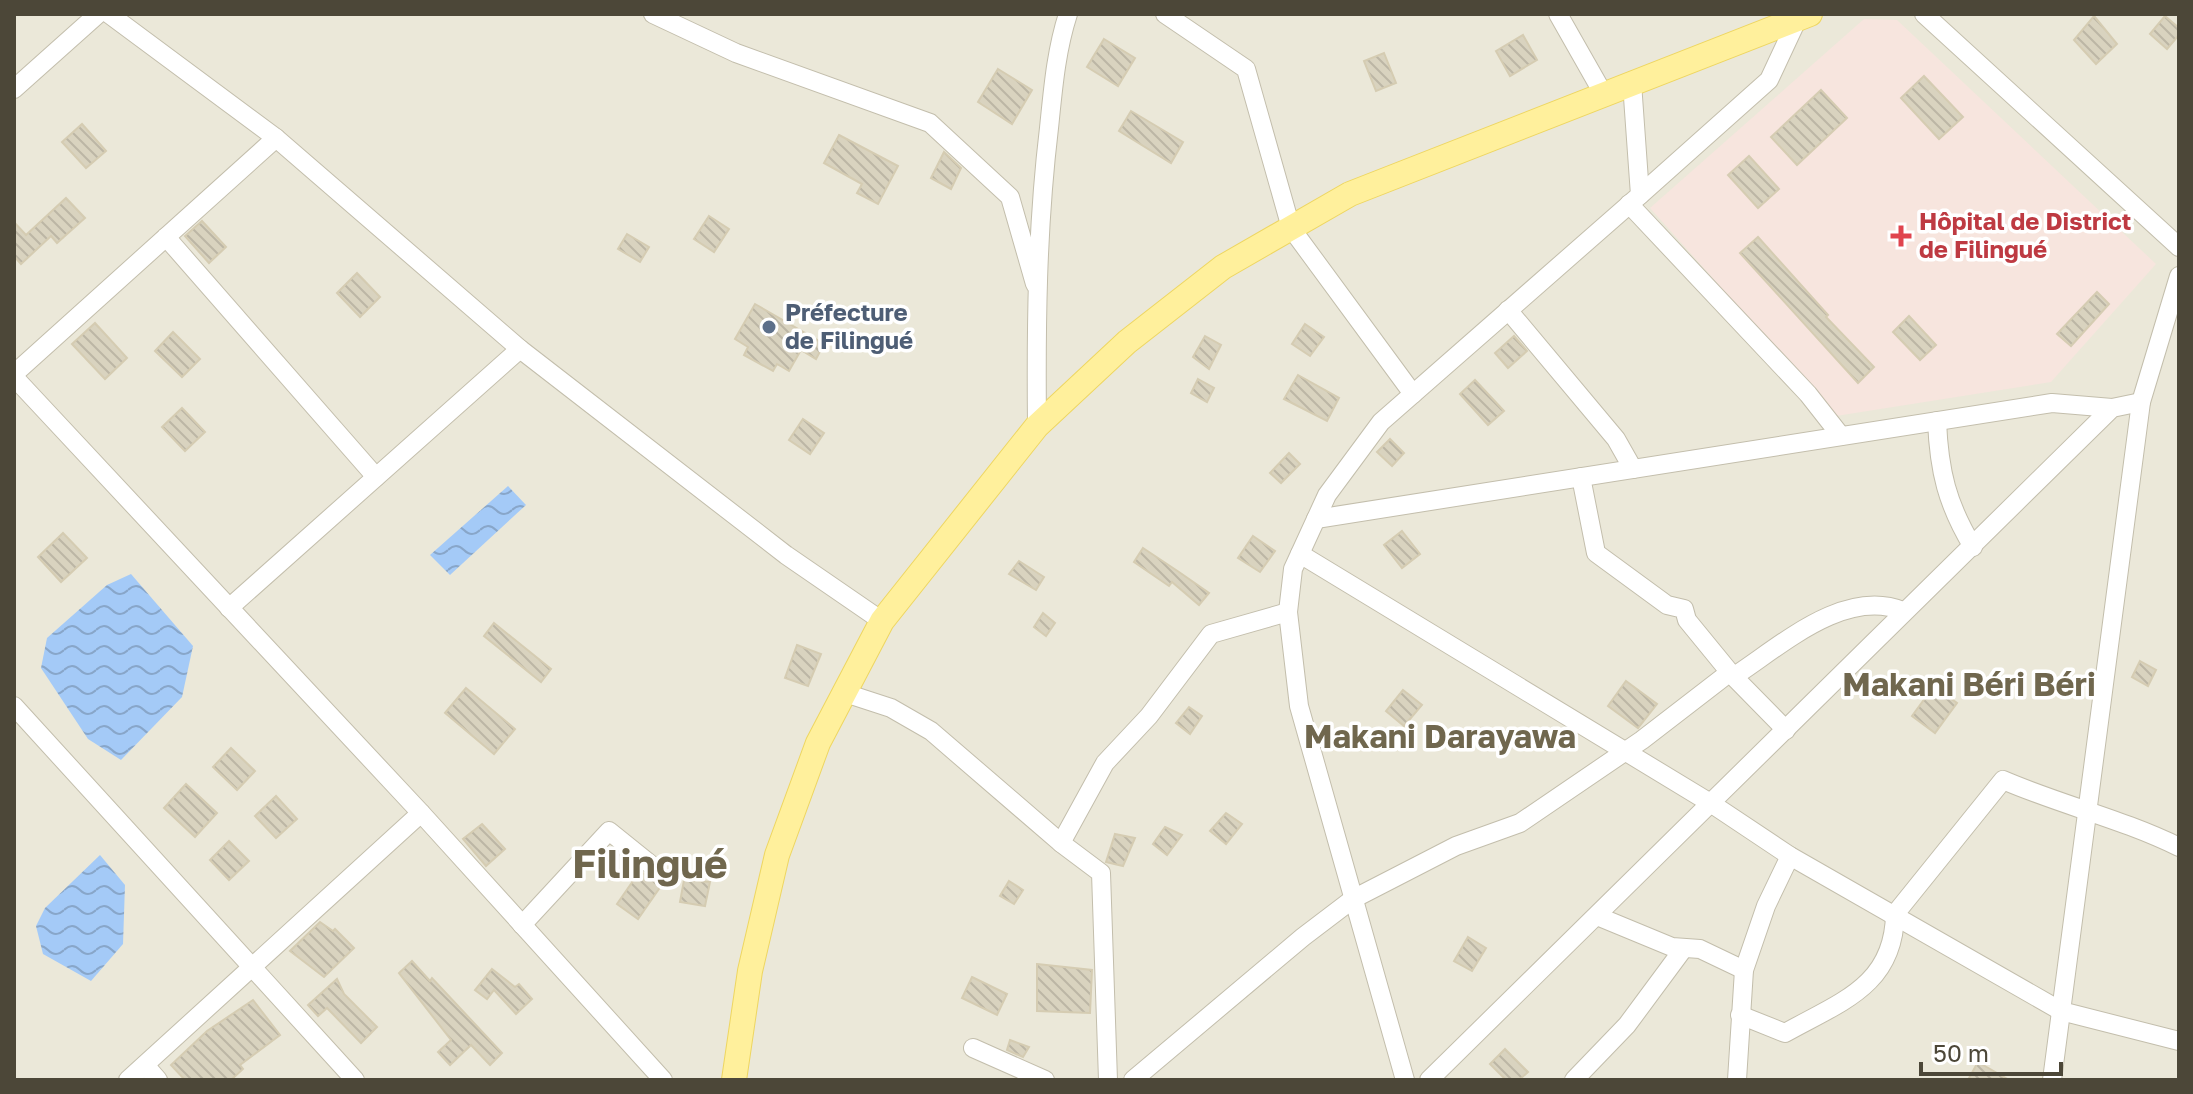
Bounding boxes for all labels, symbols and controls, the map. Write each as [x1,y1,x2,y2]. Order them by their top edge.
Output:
place label: Hôpital de District de Filingué [1919,206,2131,263]
marker: Hôpital de District de Filingué [1890,225,1912,247]
place label: Préfecture de Filingué [785,297,913,354]
marker: Préfecture de Filingué [760,318,778,336]
district label: Makani Béri Béri [1842,665,2096,703]
district label: Makani Darayawa [1304,717,1576,755]
district label: Filingué [572,839,728,887]
scale bar [1921,1026,2061,1076]
text: 50 m [1933,1038,1989,1067]

